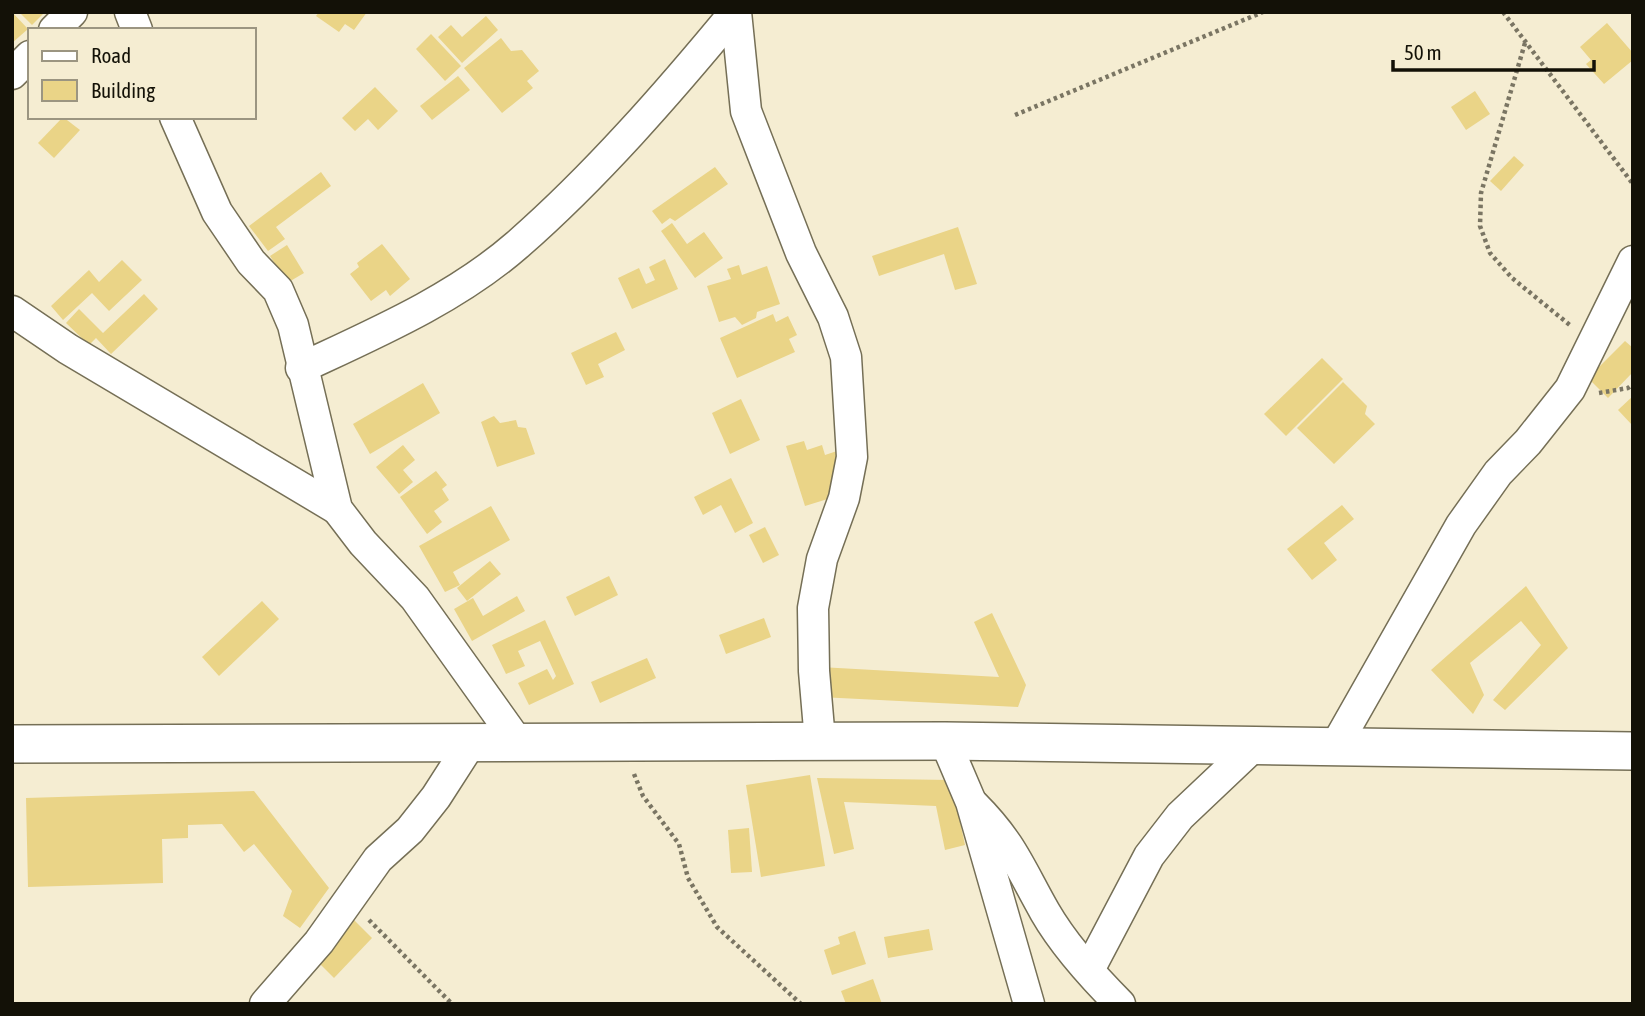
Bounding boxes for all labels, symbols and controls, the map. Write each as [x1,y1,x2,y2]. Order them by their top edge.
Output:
legend [28,28,256,119]
scale bar [1393,28,1594,72]
text: 50 m [1404,40,1442,64]
text: Road [91,43,131,67]
text: Building [91,78,155,102]

